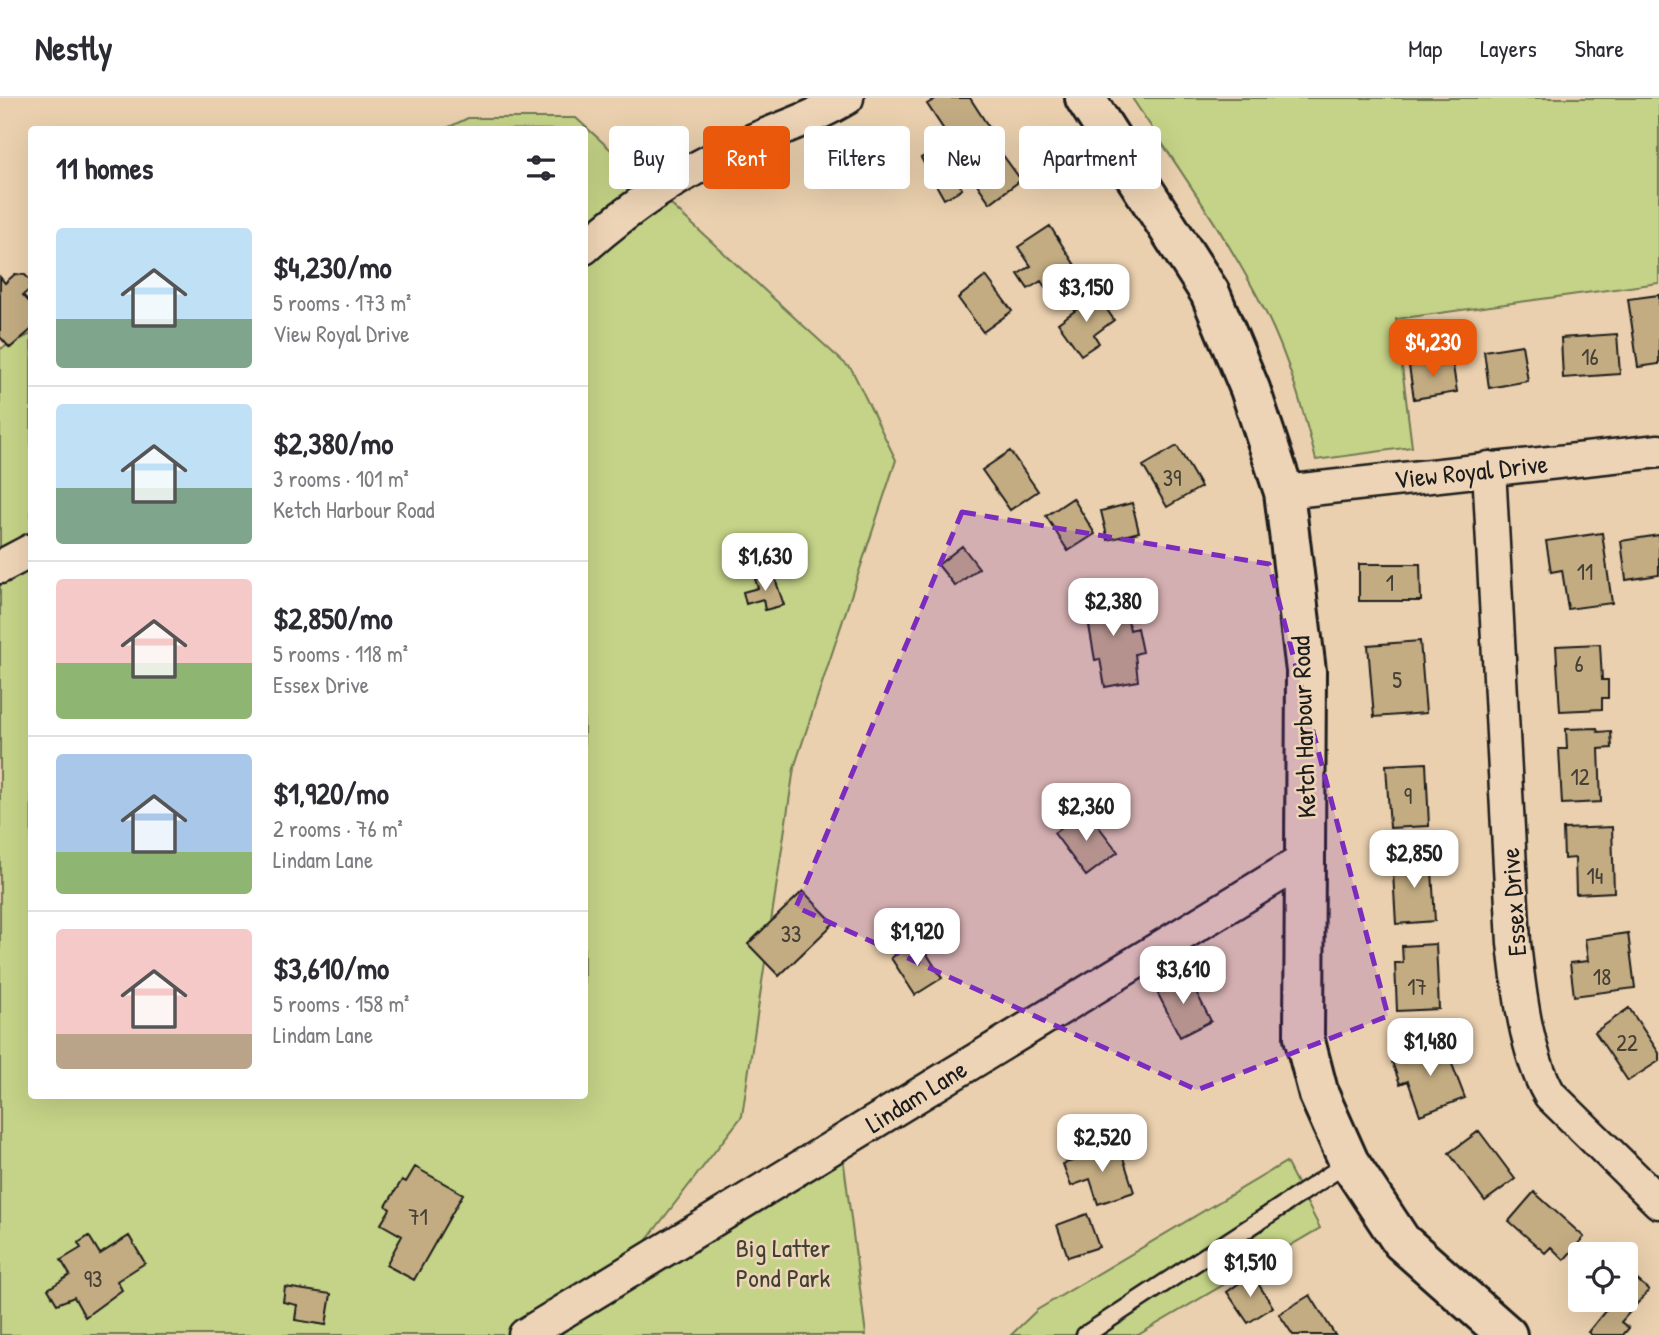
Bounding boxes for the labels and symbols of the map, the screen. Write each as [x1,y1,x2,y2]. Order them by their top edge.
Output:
pin: $3,150 [1029,264,1143,324]
pin: $4,230 [1376,320,1490,379]
house number: 16 [1581,341,1599,372]
street label: View Royal Drive [1393,446,1549,496]
house number: 39 [1163,462,1181,493]
pin: $1,630 [708,533,822,593]
house number: 11 [1577,556,1593,587]
house number: 1 [1386,567,1394,598]
pin: $2,380 [1056,578,1170,638]
street label: Ketch Harbour Road [1282,635,1324,819]
house number: 6 [1574,648,1584,679]
house number: 5 [1392,664,1402,695]
house number: 12 [1570,761,1590,792]
house number: 9 [1404,780,1412,811]
pin: $2,360 [1029,784,1143,843]
pin: $2,850 [1357,830,1471,890]
street label: Essex Drive [1492,847,1534,957]
house number: 14 [1587,860,1603,891]
pin: $1,920 [860,908,974,968]
house number: 33 [781,918,801,949]
pin: $3,610 [1126,946,1240,1006]
house number: 18 [1593,961,1611,992]
house number: 17 [1407,971,1427,1002]
pin: $1,480 [1373,1018,1487,1078]
house number: 22 [1616,1027,1638,1058]
street label: Lindam Lane [859,1051,973,1141]
pin: $2,520 [1045,1114,1159,1174]
house number: 71 [408,1201,428,1232]
park label: Big Latter Pond Park [736,1230,830,1295]
pin: $1,510 [1193,1240,1307,1299]
house number: 93 [84,1263,102,1294]

